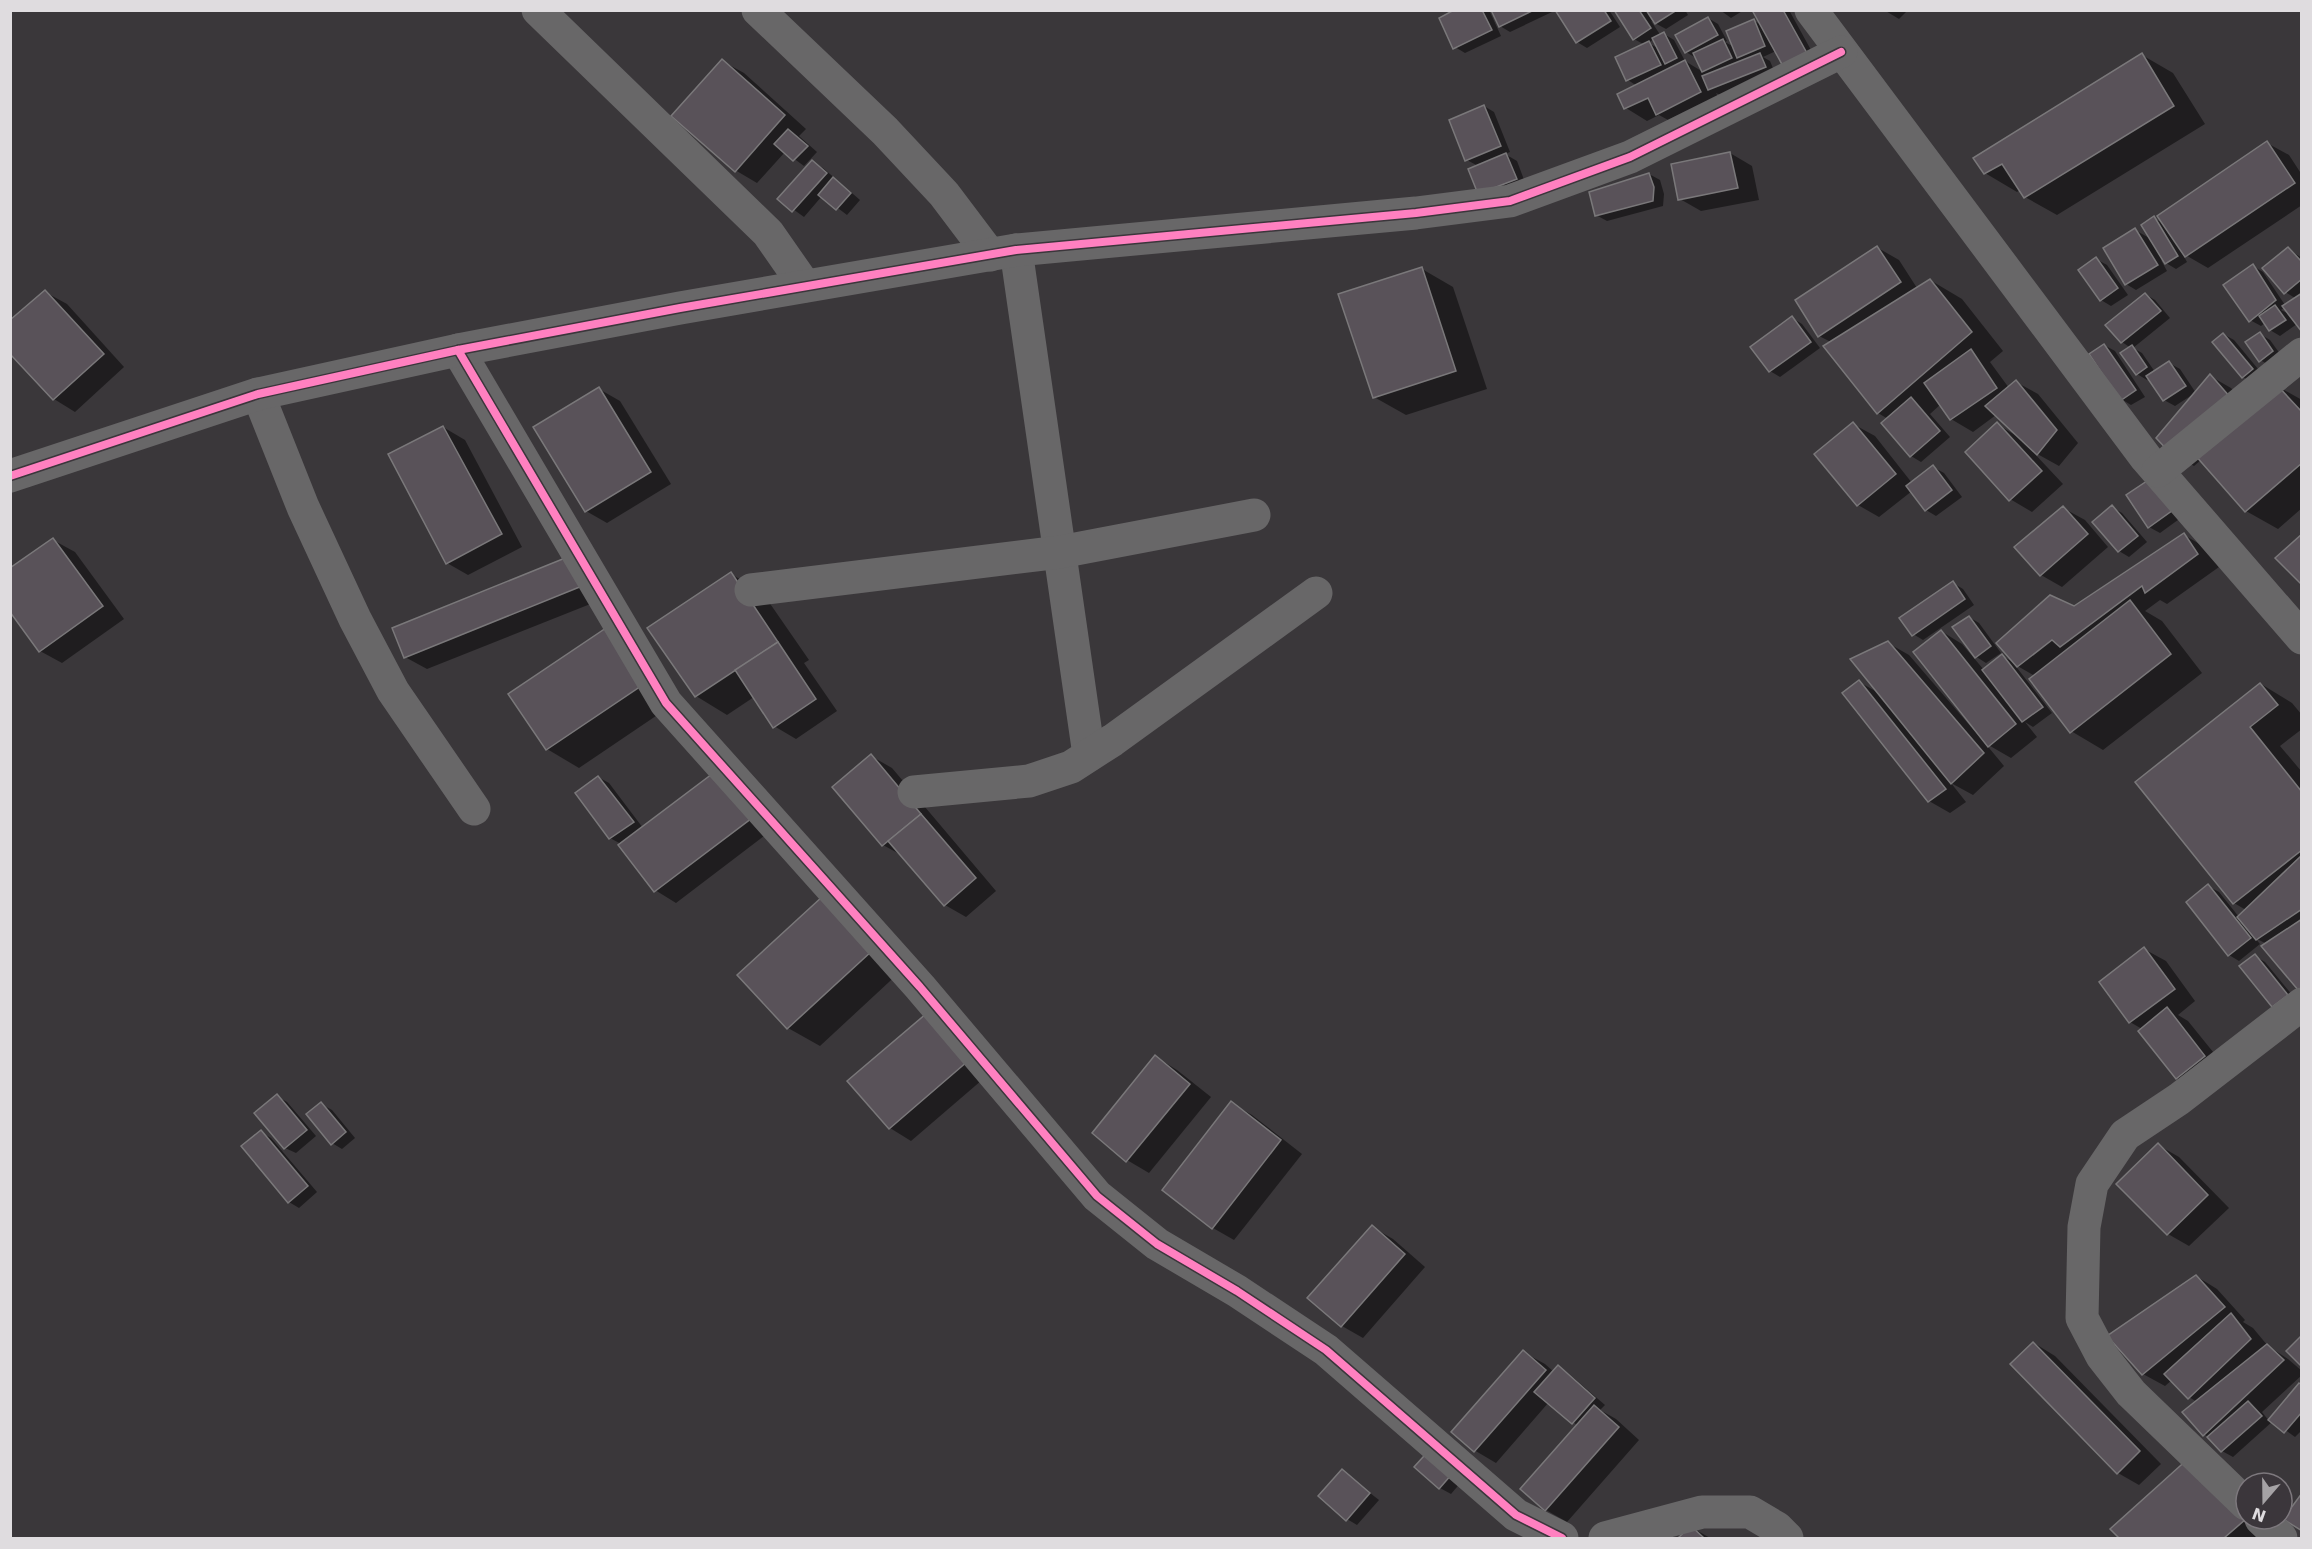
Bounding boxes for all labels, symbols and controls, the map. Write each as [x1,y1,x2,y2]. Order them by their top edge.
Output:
north arrow [2234,1471,2294,1531]
text: N [2249,1503,2269,1526]

